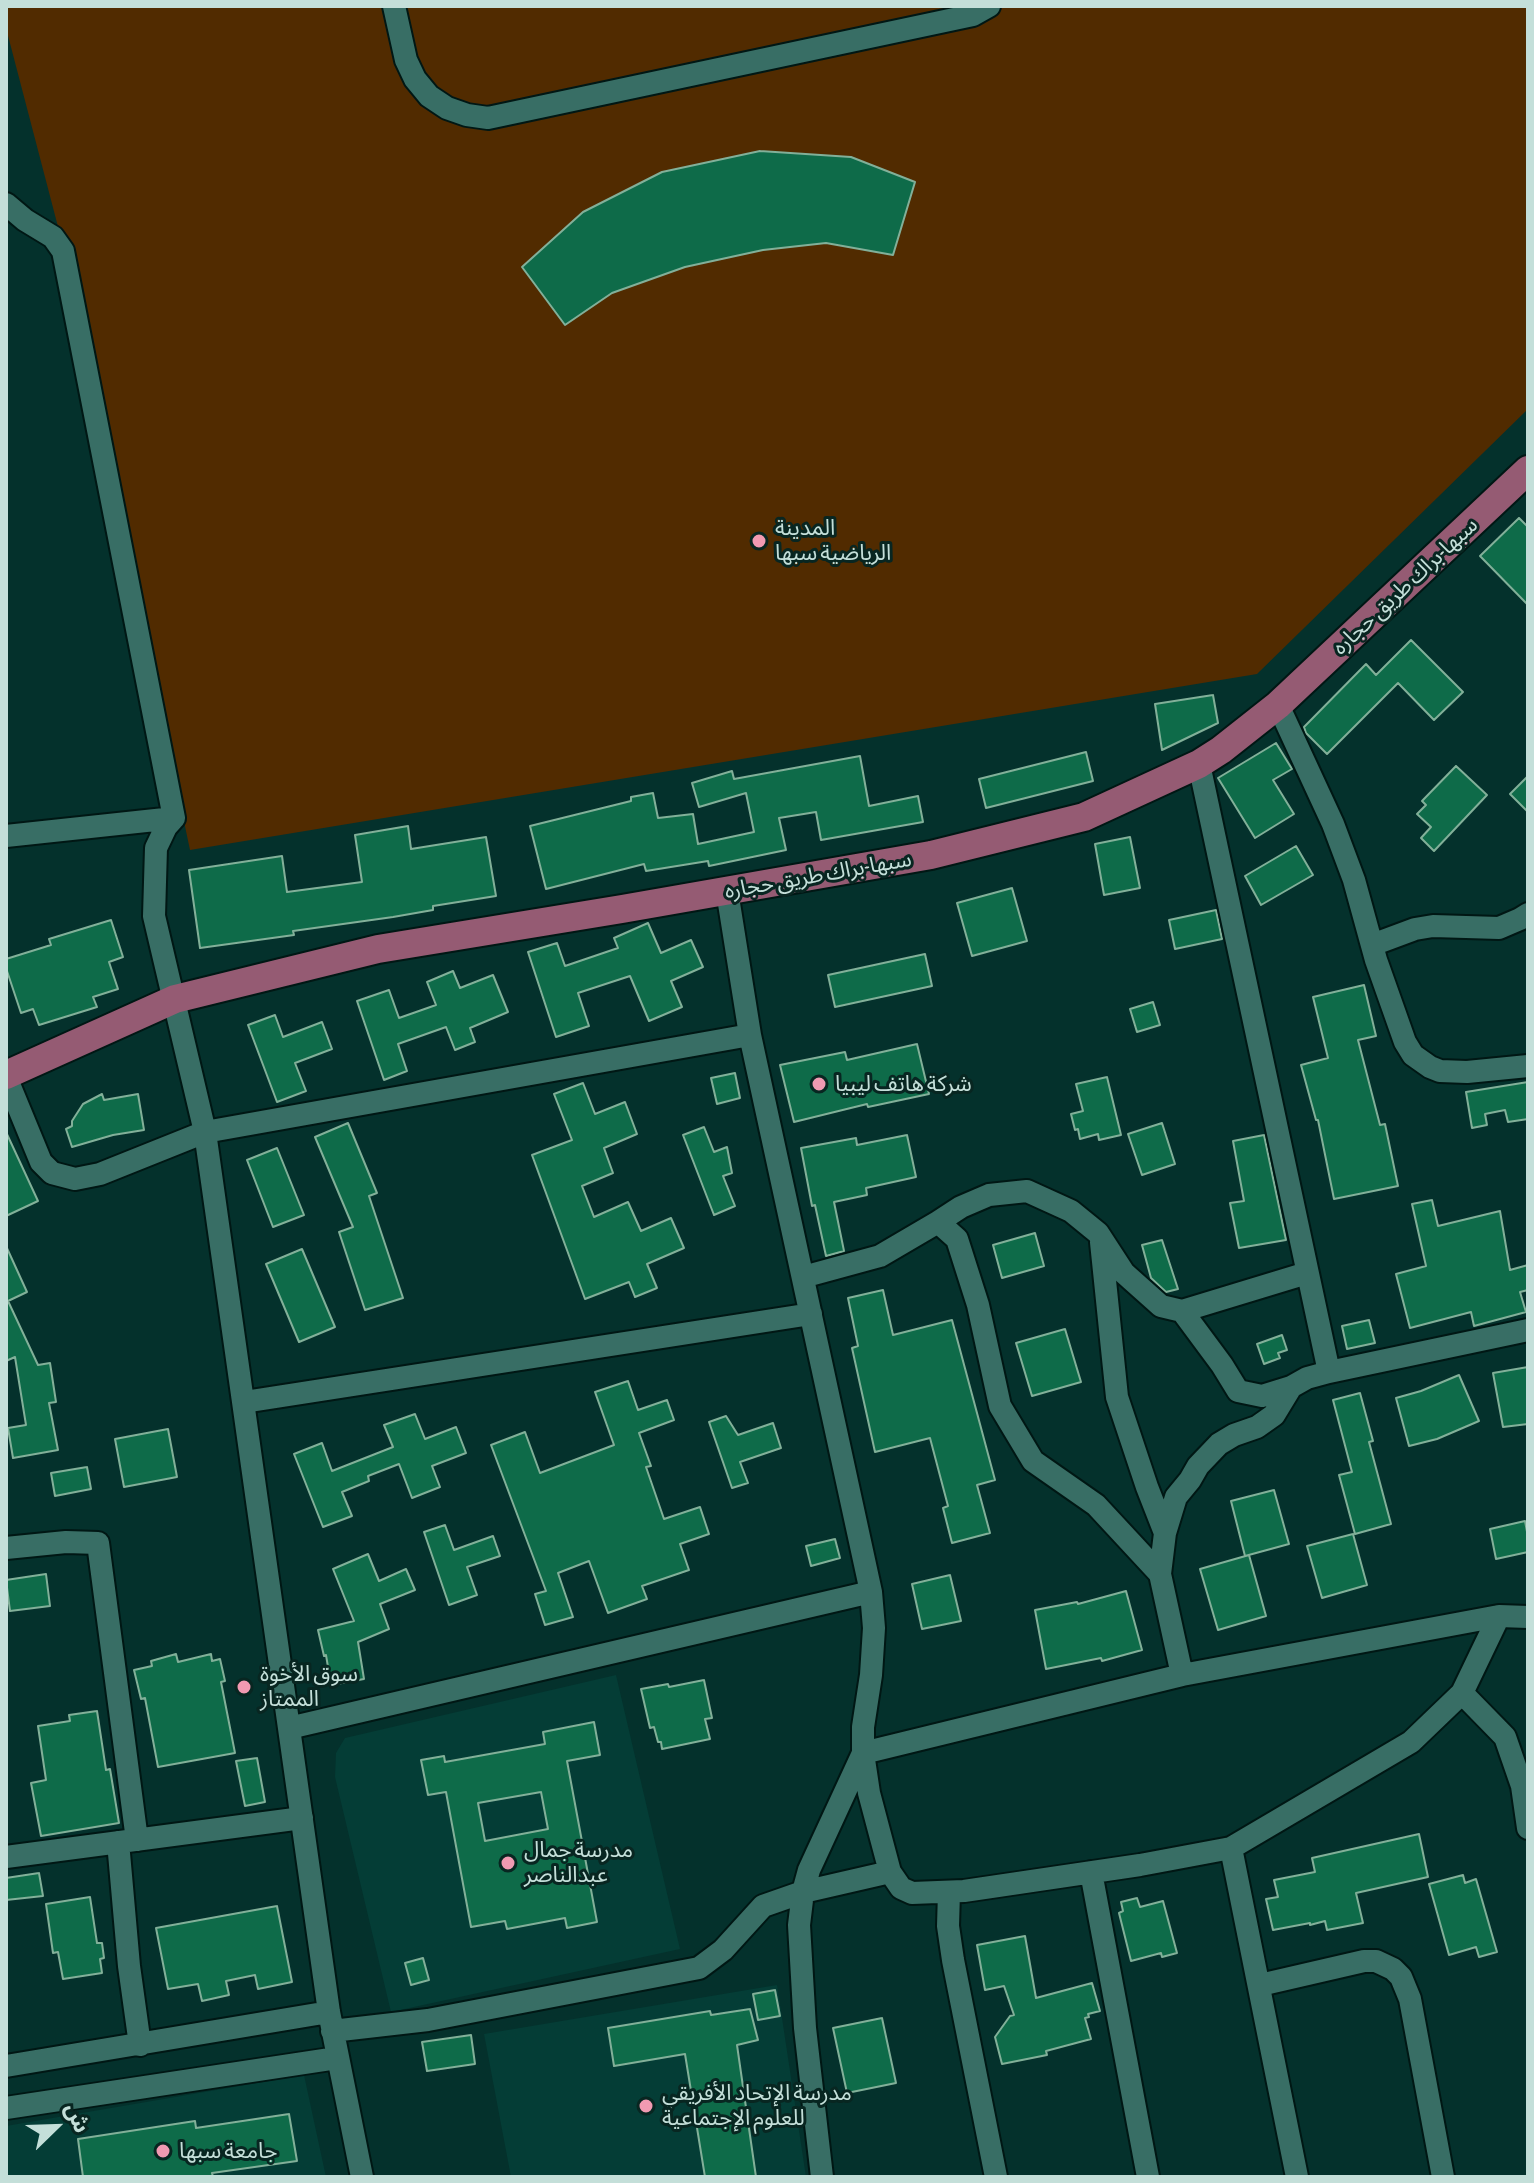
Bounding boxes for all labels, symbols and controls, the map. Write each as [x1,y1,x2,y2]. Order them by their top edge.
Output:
street label: سبها-براك طريق حجاره [1327,512,1483,660]
place label: المدينة الرياضية سبها [775,515,891,566]
marker: المدينة الرياضية سبها [750,532,768,550]
street label: سبها-براك طريق حجاره [722,846,914,904]
place label: شركة هاتف ليبيا [835,1071,972,1097]
marker: شركة هاتف ليبيا [810,1075,828,1093]
place label: سوق الأخوة الممتاز [260,1661,358,1712]
marker: سوق الأخوة الممتاز [235,1678,253,1696]
place label: مدرسة جمال عبدالناصر [524,1837,633,1888]
marker: مدرسة جمال عبدالناصر [499,1854,517,1872]
place label: مدرسة الإتحاد الأفريقي للعلوم الإجتماعية [662,2080,852,2132]
north arrow [16,2087,96,2167]
marker: مدرسة الإتحاد الأفريقي للعلوم الإجتماعية [637,2097,655,2115]
text: ش [60,2099,96,2137]
place label: جامعة سبها [179,2138,277,2164]
marker: جامعة سبها [154,2142,172,2160]

